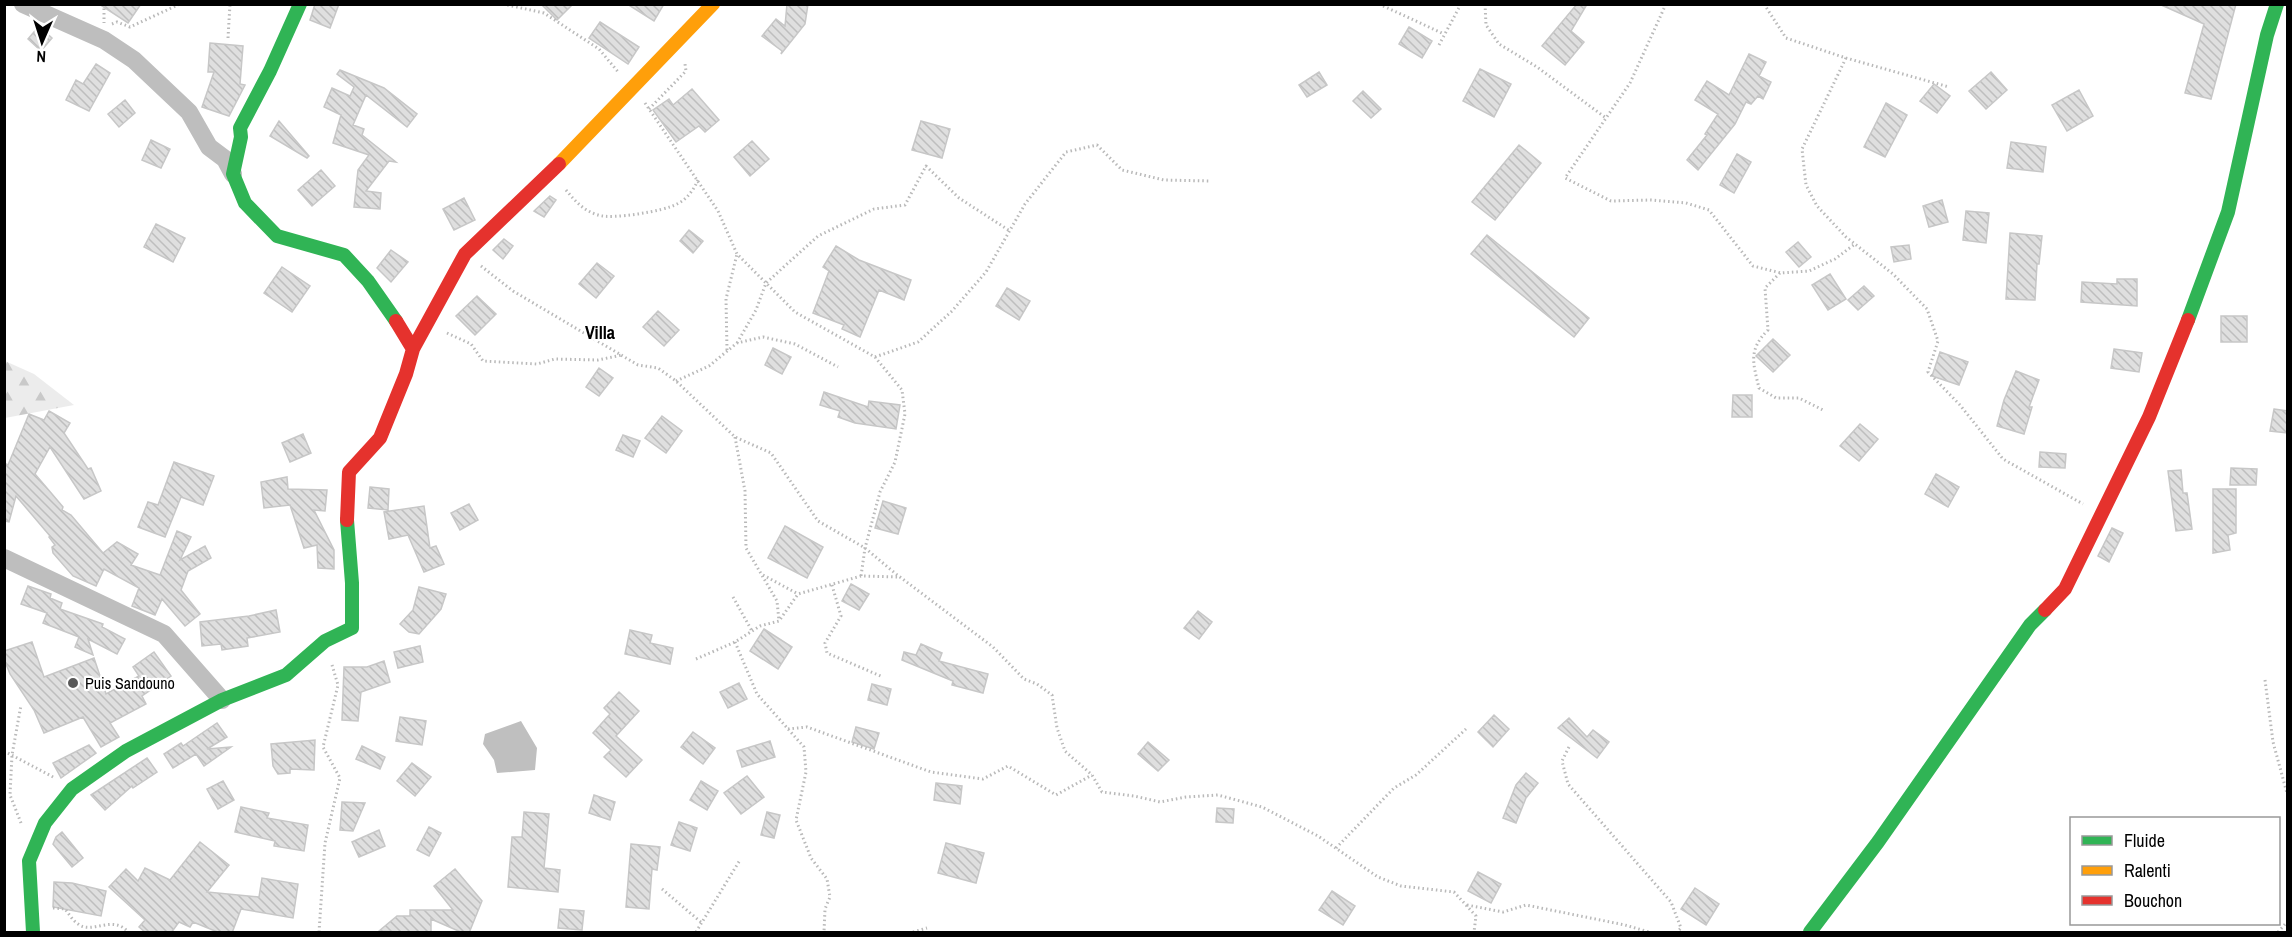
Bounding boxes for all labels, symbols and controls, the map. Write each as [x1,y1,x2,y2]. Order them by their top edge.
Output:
north arrow [12,12,72,72]
text: N [36,46,47,68]
district label: Villa [585,320,616,345]
place label: Puis Sandouno [85,672,175,694]
marker: Puis Sandouno [66,676,80,690]
legend [2070,817,2280,925]
text: Fluide [2124,828,2165,853]
text: Ralenti [2124,858,2171,883]
text: Bouchon [2124,888,2182,913]

